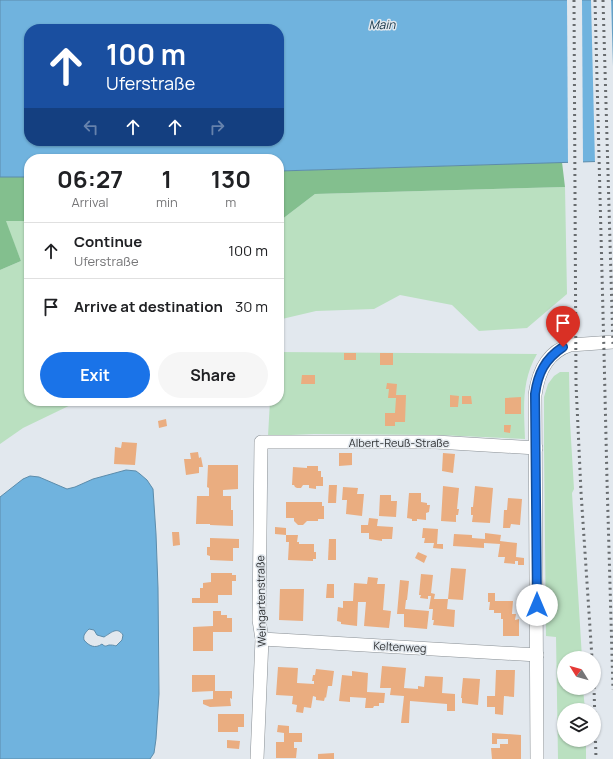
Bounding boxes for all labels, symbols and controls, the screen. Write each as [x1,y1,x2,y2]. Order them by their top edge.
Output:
water label: Main [369,16,396,33]
text: 100 m [106,35,186,73]
icon: ahead [40,40,92,92]
text: Uferstraße [106,71,195,95]
icon: left [80,116,102,138]
icon: ahead [122,116,144,138]
icon: ahead [164,116,186,138]
icon: right [206,116,228,138]
text: 06:27 [57,162,123,195]
text: 1 [162,162,172,195]
text: 130 [211,162,251,195]
text: Arrival [71,193,109,211]
text: min [156,193,178,211]
text: m [225,193,236,211]
text: Continue [74,231,142,252]
icon: ahead [40,240,62,262]
text: 100 m [228,240,268,261]
text: Uferstraße [74,252,139,270]
icon: arrive [40,296,62,318]
text: Arrive at destination [74,296,223,317]
text: 30 m [235,296,268,317]
pin [546,306,580,347]
icon: arrive [552,312,574,334]
button: Exit [40,352,150,398]
button: Share [158,352,268,398]
street label: Albert-Reuß-Straße [349,435,450,450]
street label: Weingartenstraße [252,554,269,647]
position arrow [516,584,558,626]
street label: Keltenweg [373,638,427,655]
north arrow [557,651,601,695]
map controls [557,651,601,747]
button: layers [557,703,601,747]

